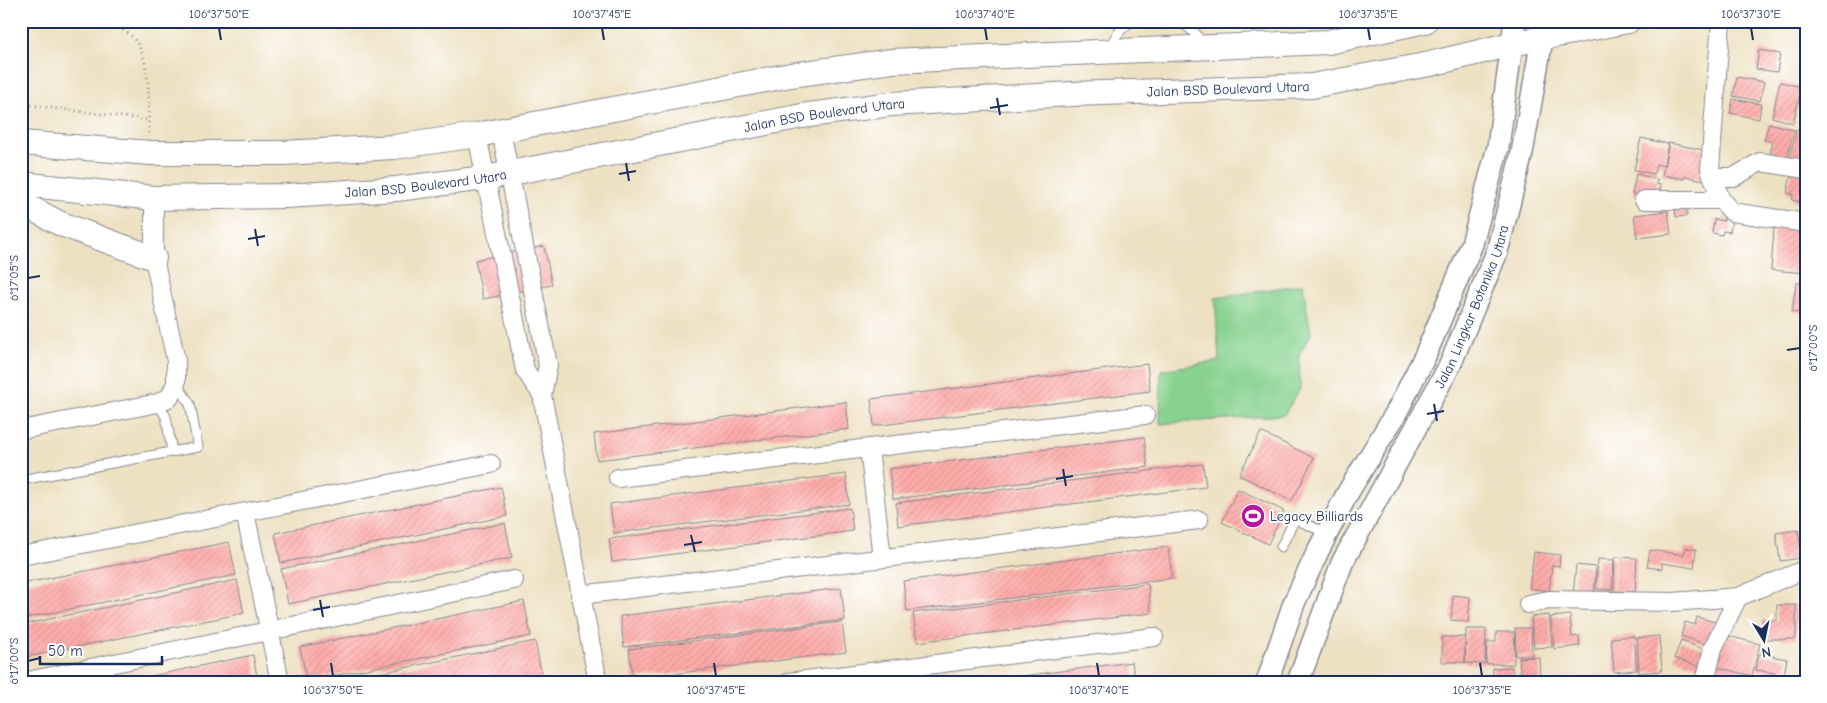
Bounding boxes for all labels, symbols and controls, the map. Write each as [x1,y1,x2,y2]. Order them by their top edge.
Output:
text: 106°37'50"E [189,7,249,21]
text: 106°37'45"E [573,7,631,21]
text: 106°37'40"E [955,7,1015,21]
text: 106°37'35"E [1339,7,1397,21]
text: 106°37'30"E [1721,7,1781,21]
street label: Jalan BSD Boulevard Utara [1147,78,1310,100]
street label: Jalan BSD Boulevard Utara [742,95,905,136]
street label: Jalan BSD Boulevard Utara [344,165,508,201]
street label: Jalan Lingkar Botanika Utara [1431,223,1512,391]
text: 6°17'05"S [7,255,21,301]
text: 6°17'00"S [1806,324,1820,371]
sports icon: Legacy Billiards [1240,503,1266,529]
place label: Legacy Billiards [1270,508,1363,525]
north arrow [1740,616,1790,666]
scale bar [40,633,162,665]
text: 6°17'00"S [7,637,21,684]
text: 50 m [48,642,83,660]
text: N [1760,643,1772,661]
text: 106°37'50"E [303,683,363,697]
text: 106°37'45"E [687,683,745,697]
text: 106°37'40"E [1069,683,1129,697]
text: 106°37'35"E [1453,683,1511,697]

